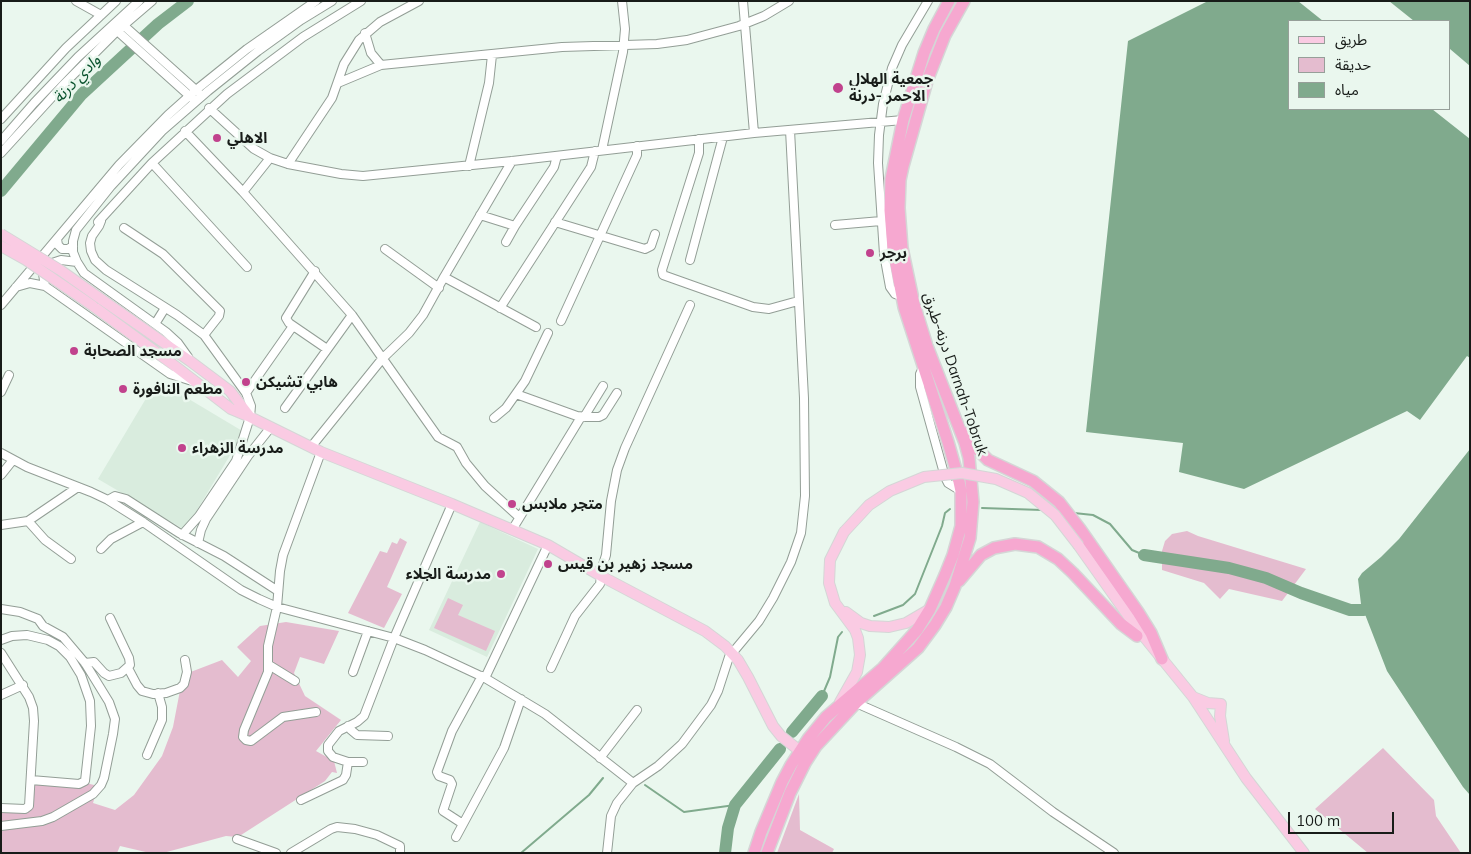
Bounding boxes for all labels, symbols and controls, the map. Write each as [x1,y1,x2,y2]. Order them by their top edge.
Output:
legend [1288,20,1451,110]
text: طريق [1335,30,1367,49]
water label: وادي درنة [49,51,105,107]
text: حديقة [1335,55,1371,74]
place label: جمعية الهلال الاحمر -درنة [849,70,933,105]
text: مياه [1335,80,1359,99]
marker: جمعية الهلال الاحمر -درنة [831,81,845,95]
place label: الاهلي [227,129,267,147]
marker: الاهلي [211,132,223,144]
place label: برجر [880,244,907,262]
marker: برجر [864,247,876,259]
street label: درنه-طبرق Darnah-Tobruk [919,290,991,458]
place label: مسجد الصحابة [84,342,182,360]
marker: مسجد الصحابة [68,345,80,357]
place label: هابي تشيكن [256,373,338,391]
marker: هابي تشيكن [240,376,252,388]
place label: مطعم النافورة [133,380,223,398]
marker: مطعم النافورة [117,383,129,395]
place label: مدرسة الزهراء [192,439,284,457]
marker: مدرسة الزهراء [176,442,188,454]
place label: متجر ملابس [522,495,603,513]
marker: متجر ملابس [506,498,518,510]
place label: مسجد زهير بن قيس [558,555,693,573]
marker: مسجد زهير بن قيس [542,558,554,570]
place label: مدرسة الجلاء [406,565,491,583]
marker: مدرسة الجلاء [495,568,507,580]
scale bar [1291,802,1397,834]
text: 100 m [1296,811,1340,830]

